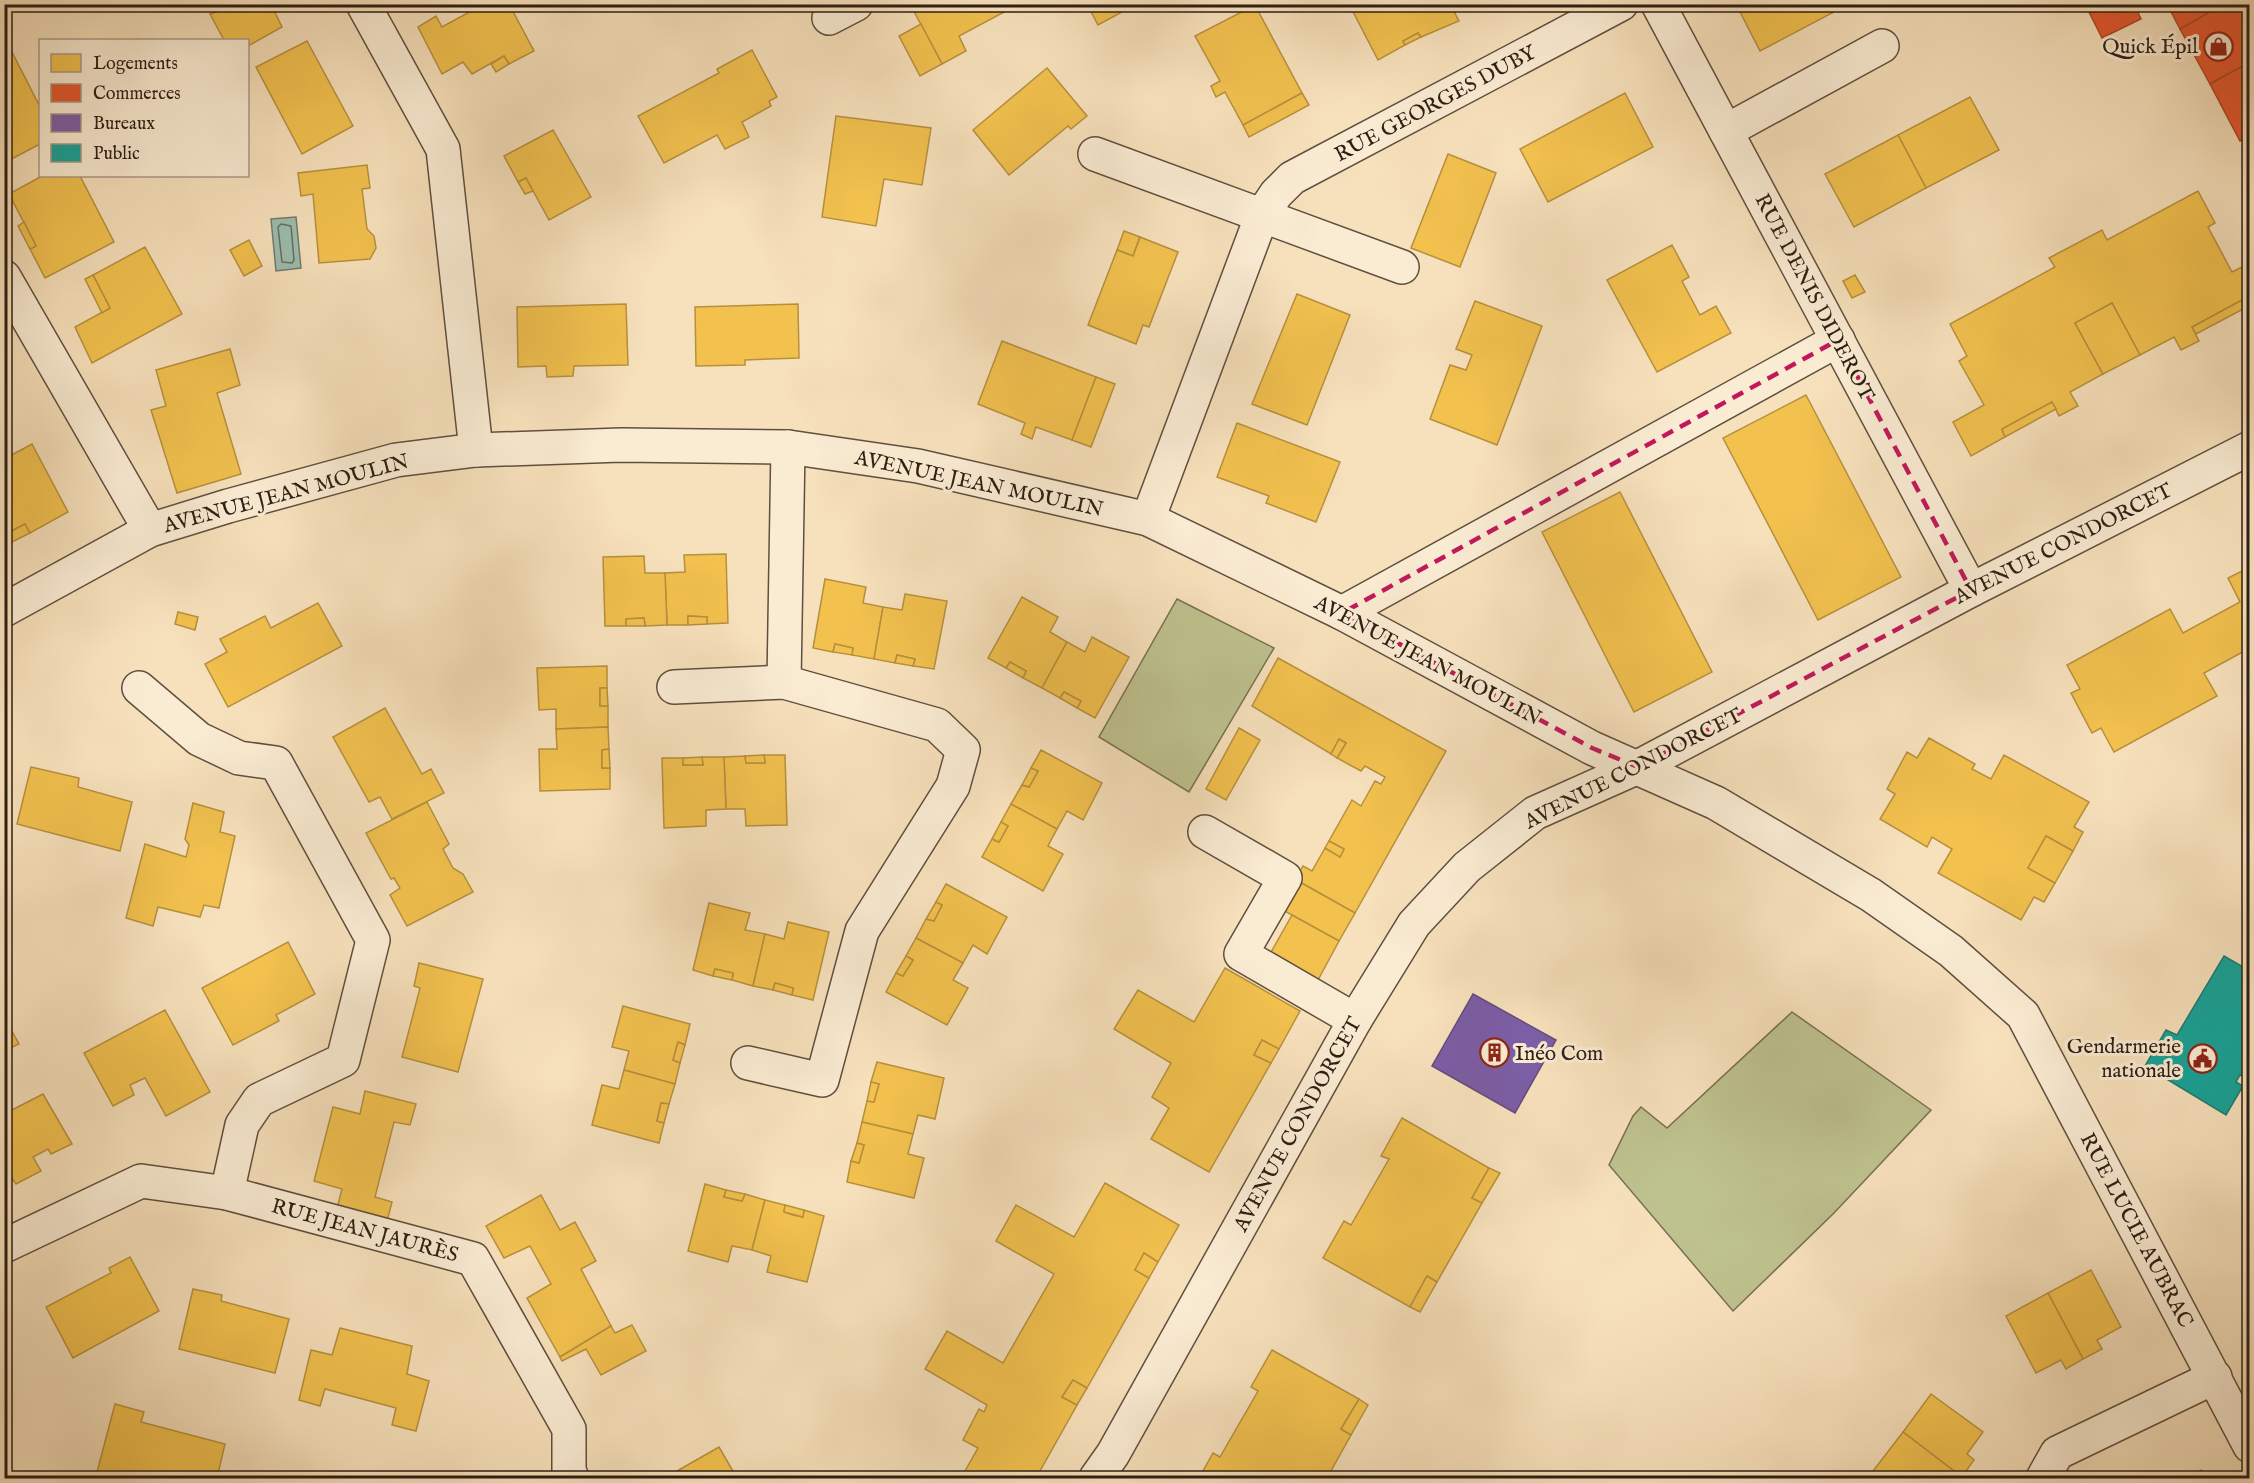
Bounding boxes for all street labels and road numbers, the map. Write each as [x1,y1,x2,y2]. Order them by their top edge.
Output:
street label: RUE GEORGES DUBY [1330,39,1543,169]
street label: RUE DENIS DIDEROT [1748,189,1880,407]
street label: AVENUE JEAN MOULIN [851,445,1105,524]
street label: AVENUE JEAN MOULIN [160,449,412,541]
street label: AVENUE CONDORCET [1949,477,2178,612]
street label: AVENUE JEAN MOULIN [1308,589,1545,733]
street label: AVENUE CONDORCET [1519,702,1748,837]
street label: AVENUE CONDORCET [1228,1012,1369,1238]
street label: RUE LUCIE AUBRAC [2073,1129,2199,1333]
street label: RUE JEAN JAURÈS [268,1193,461,1269]

